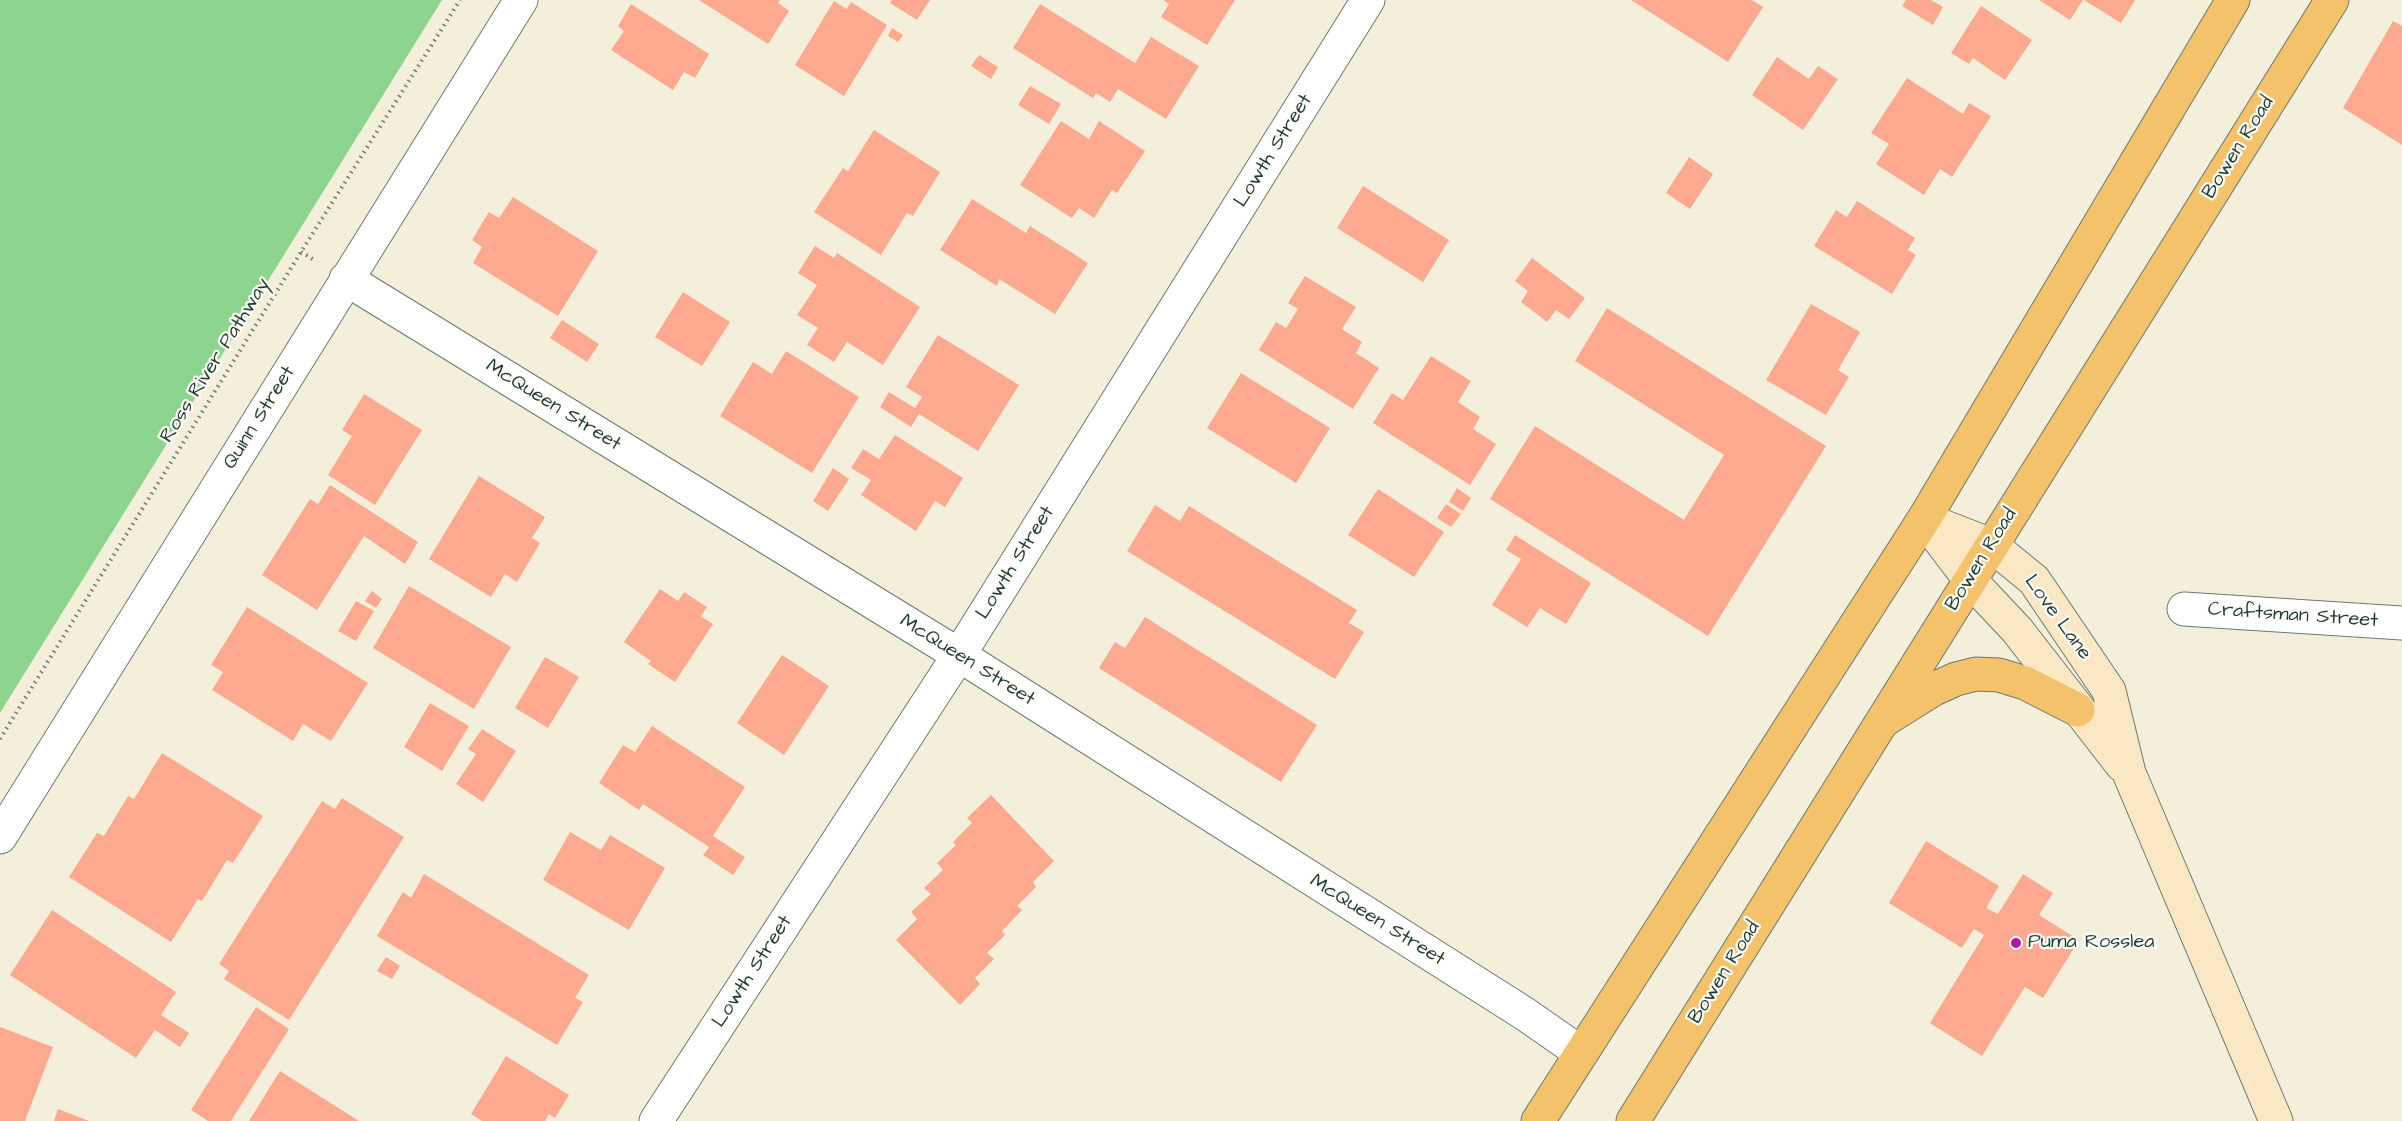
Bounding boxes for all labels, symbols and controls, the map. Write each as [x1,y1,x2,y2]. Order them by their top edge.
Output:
street label: Lowth Street [1230,90,1318,212]
street label: Bowen Road [2198,92,2280,204]
street label: Ross River Pathway [156,274,276,448]
street label: McQueen Street [481,355,625,457]
street label: Quinn Street [219,362,301,474]
street label: Lowth Street [972,502,1060,624]
street label: Bowen Road [1941,504,2023,616]
street label: Love Lane [2018,571,2096,665]
street label: Craftsman Street [2207,598,2379,634]
street label: McQueen Street [895,610,1039,712]
street label: McQueen Street [1305,870,1449,972]
street label: Lowth Street [708,911,798,1033]
street label: Bowen Road [1684,917,1766,1029]
place label: Puma Rosslea [2028,931,2154,955]
marker: Puma Rosslea [2009,936,2023,950]

